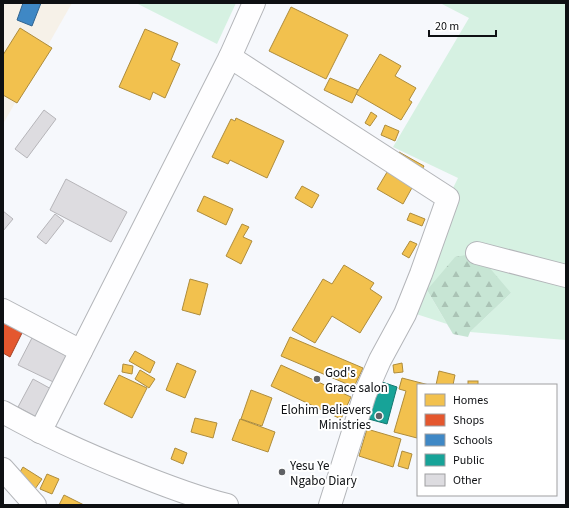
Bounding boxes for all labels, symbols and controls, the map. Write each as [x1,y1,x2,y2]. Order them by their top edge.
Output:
scale bar [429,12,496,38]
text: 20 m [435,18,459,35]
place label: God's Grace salon [325,364,388,397]
marker: God's Grace salon [312,374,322,384]
legend [417,384,557,496]
text: Homes [453,392,488,409]
place label: Elohim Believers Ministries [281,401,372,434]
marker: Elohim Believers Ministries [374,411,384,421]
text: Shops [453,412,484,429]
text: Schools [453,432,493,449]
text: Public [453,452,485,469]
place label: Yesu Ye Ngabo Diary [289,457,357,490]
marker: Yesu Ye Ngabo Diary [277,467,287,477]
text: Other [453,472,483,489]

